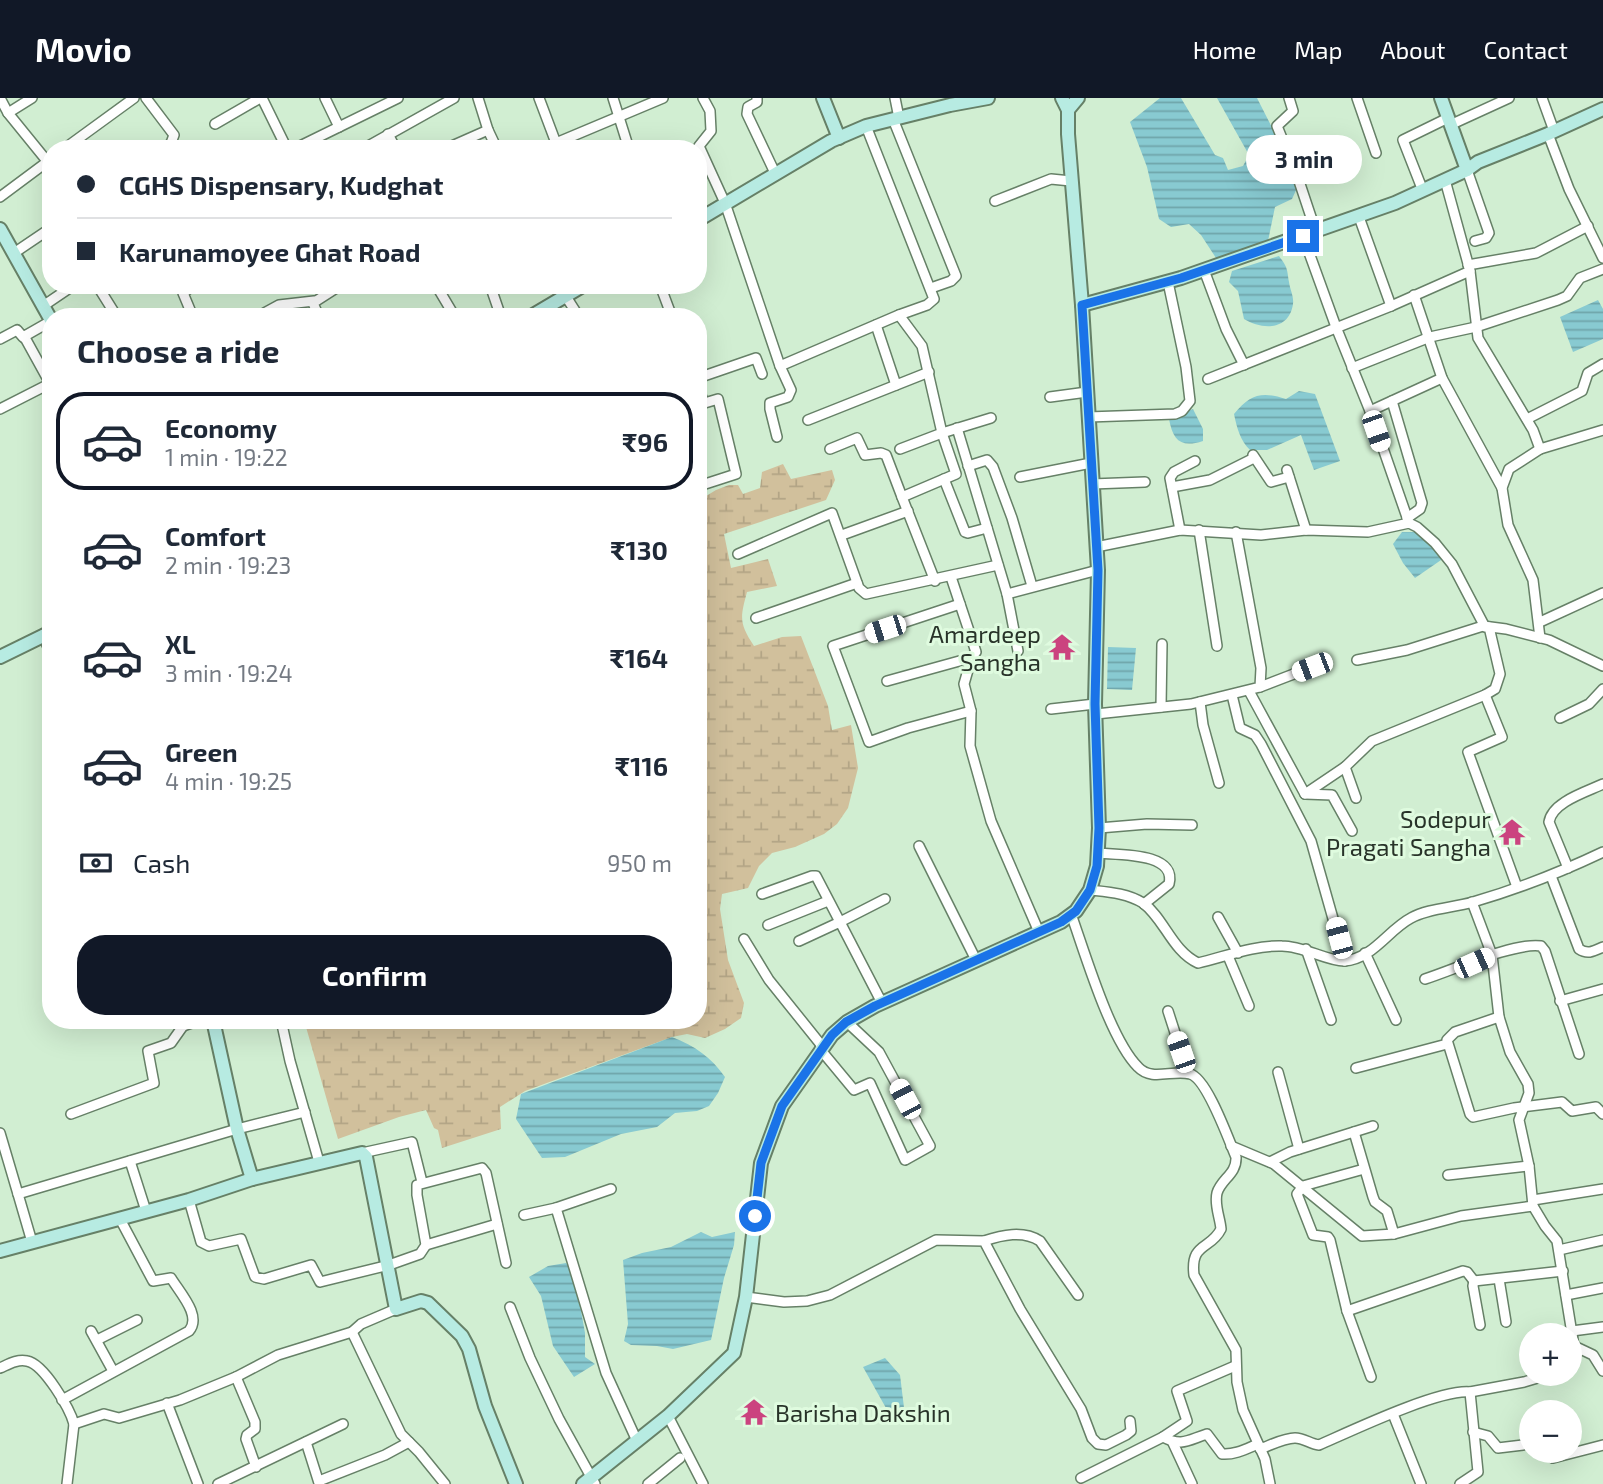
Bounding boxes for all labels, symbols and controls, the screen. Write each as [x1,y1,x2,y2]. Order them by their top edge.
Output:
text: Movio [35,29,132,69]
text: Home [1193,35,1256,64]
text: Map [1294,35,1342,64]
text: About [1380,35,1446,64]
text: Contact [1484,35,1568,64]
callout: 3 min [1245,135,1361,184]
text: 3 min [1275,145,1333,173]
text: CGHS Dispensary, Kudghat [119,169,443,200]
route end [1287,220,1319,252]
text: Karunamoyee Ghat Road [119,236,421,267]
text: Choose a ride [77,331,280,369]
car [1360,408,1393,454]
icon: car [81,410,144,473]
text: Economy [165,412,277,443]
text: ₹96 [622,426,668,457]
text: 1 min · 19:22 [165,443,288,471]
icon: car [81,518,144,581]
text: Comfort [165,520,266,551]
text: ₹130 [610,534,668,565]
text: 2 min · 19:23 [165,551,291,579]
car [862,613,909,645]
place label: Amardeep Sangha [929,619,1041,676]
icon: car [81,626,144,689]
text: XL [165,628,196,659]
temple icon: Amardeep Sangha [1047,632,1077,662]
text: ₹164 [609,642,668,673]
car [1289,650,1336,684]
text: 3 min · 19:24 [165,659,293,687]
icon: car [81,734,144,797]
text: Green [165,736,238,767]
text: ₹116 [615,750,668,781]
text: 4 min · 19:25 [165,767,292,795]
place label: Sodepur Pragati Sangha [1326,804,1491,861]
temple icon: Sodepur Pragati Sangha [1497,817,1527,847]
icon: cash [77,844,115,882]
text: Cash [133,847,190,878]
text: 950 m [607,849,672,877]
car [1324,915,1355,961]
button: Confirm [77,935,672,1015]
car [1451,945,1498,981]
car [1165,1029,1198,1075]
car [886,1076,925,1122]
route start [739,1200,771,1232]
map controls [1519,1323,1582,1463]
button: + [1519,1323,1582,1386]
temple icon: Barisha Dakshin [739,1397,769,1427]
place label: Barisha Dakshin [775,1398,951,1427]
button: − [1519,1400,1582,1463]

